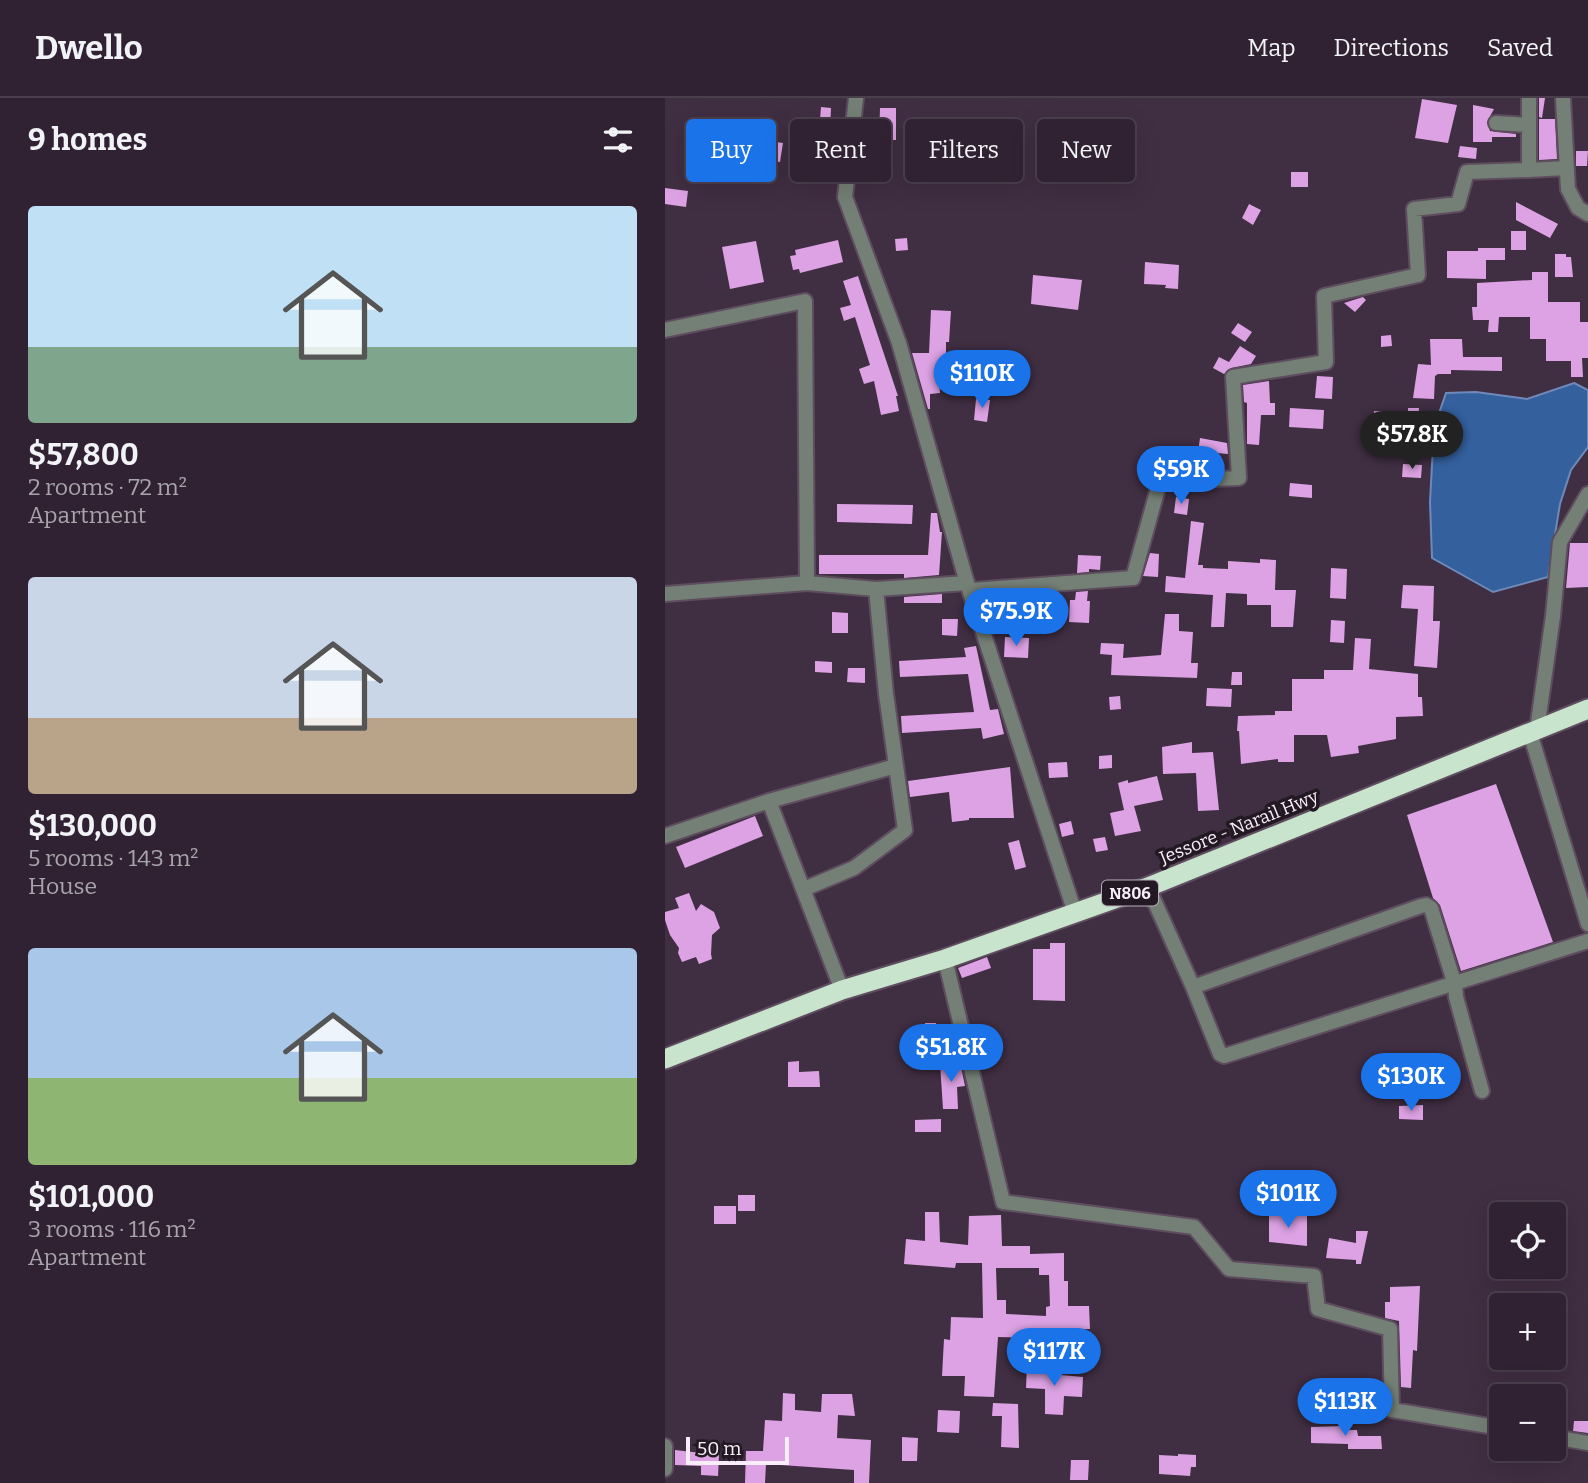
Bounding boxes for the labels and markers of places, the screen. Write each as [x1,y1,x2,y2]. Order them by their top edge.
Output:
pin: $110K [933,350,1031,410]
pin: $57.8K [1355,412,1469,471]
pin: $59K [1140,446,1222,506]
pin: $75.9K [959,588,1073,648]
pin: $51.8K [894,1024,1008,1084]
pin: $130K [1362,1054,1460,1113]
pin: $101K [1239,1170,1337,1230]
pin: $117K [1005,1328,1103,1388]
pin: $113K [1296,1378,1394,1438]

